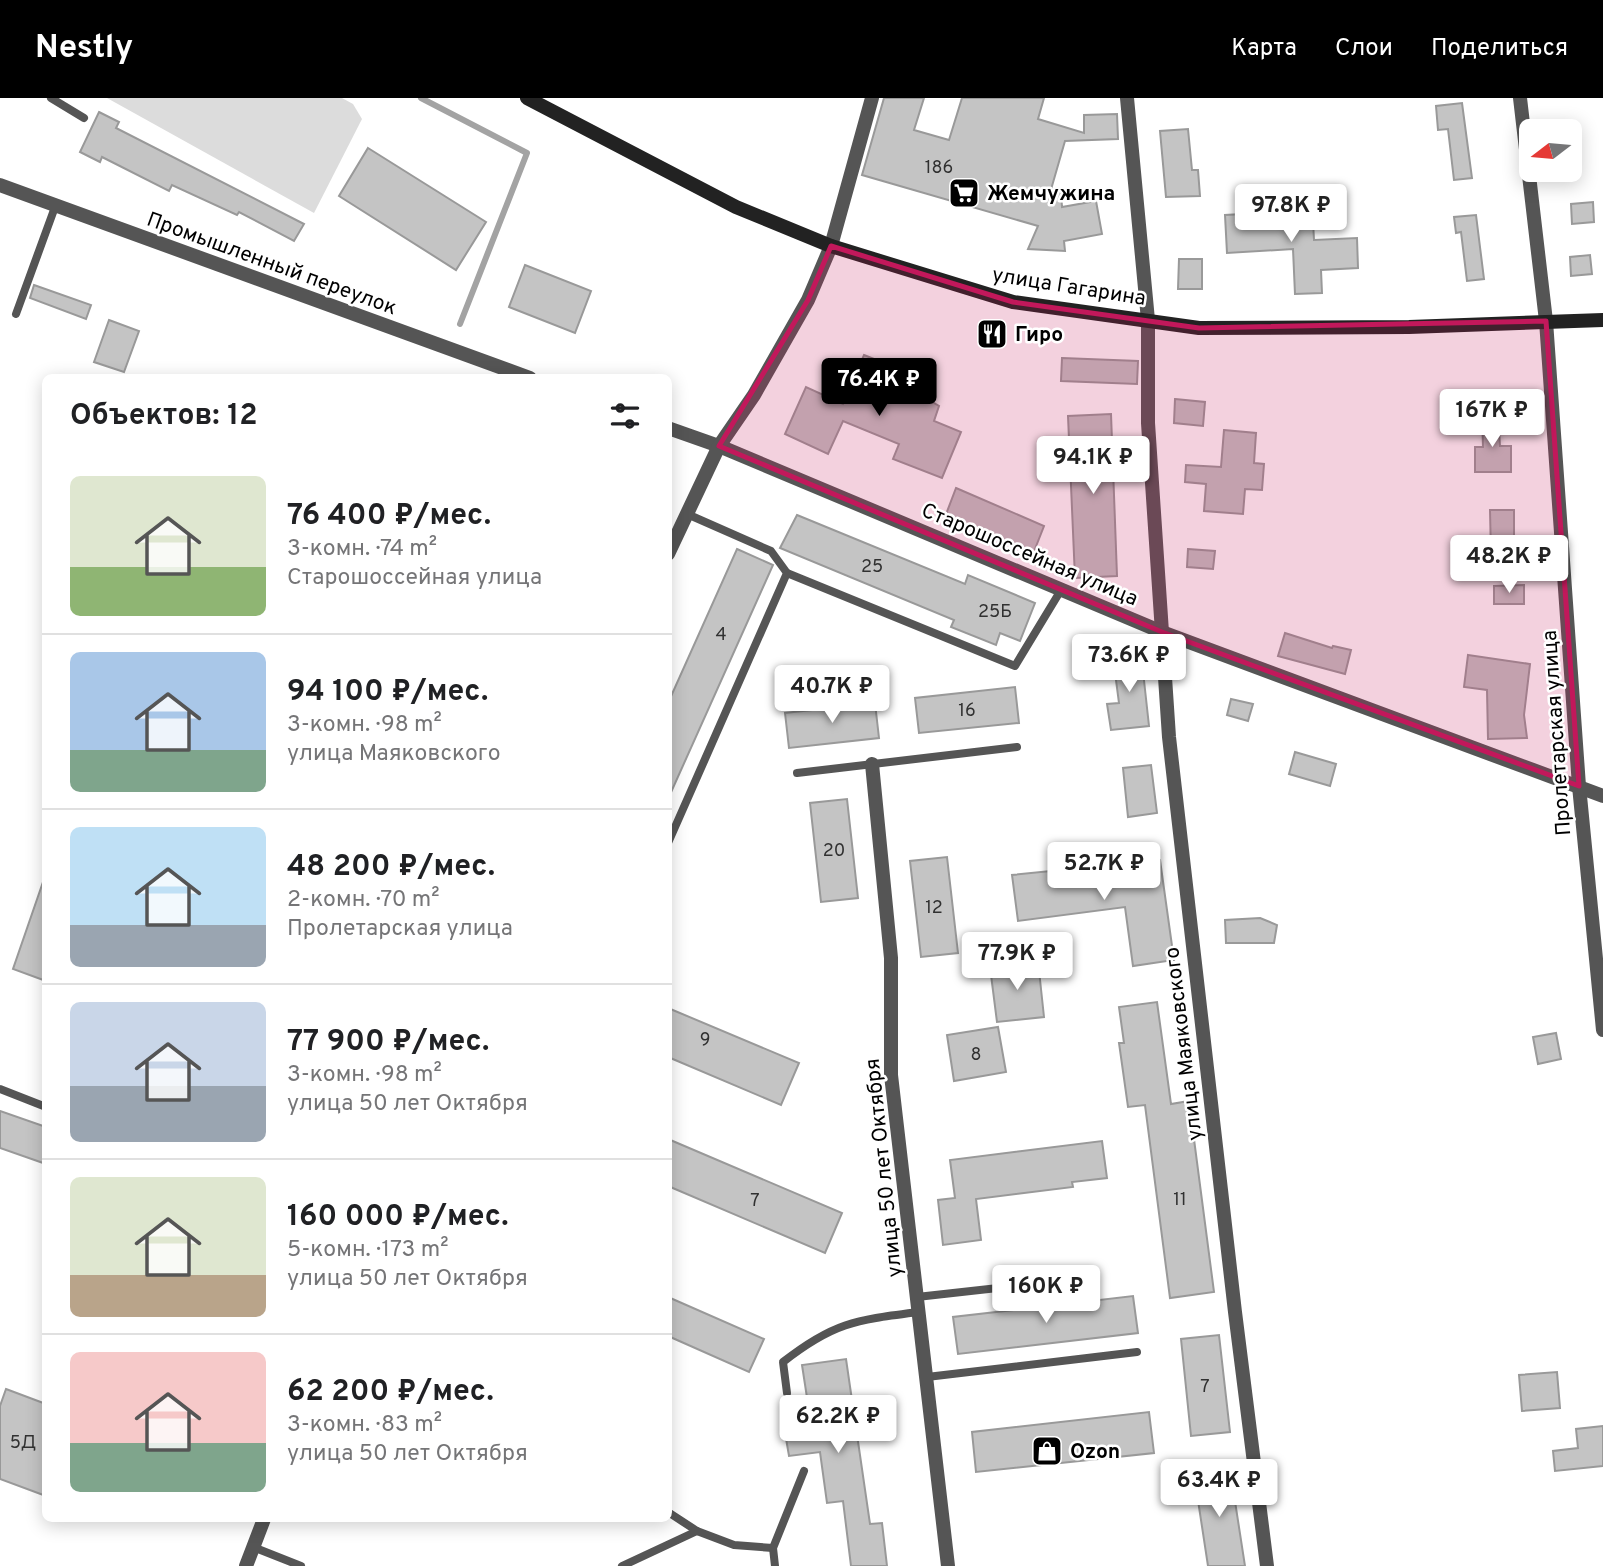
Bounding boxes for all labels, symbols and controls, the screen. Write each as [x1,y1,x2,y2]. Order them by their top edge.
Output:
text: Nestly [35,28,133,70]
text: Карта [1231,34,1297,64]
text: Слои [1335,34,1393,64]
text: Поделиться [1431,34,1568,64]
north arrow [1519,119,1582,182]
map controls [1519,119,1582,182]
house number: 186 [925,157,953,180]
supermarket icon: Жемчужина [947,176,981,210]
place label: Жемчужина [987,181,1115,208]
pin: 97.8K ₽ [1226,184,1356,244]
text: 97.8K ₽ [1251,192,1331,221]
street label: Промышленный переулок [143,207,400,322]
street label: улица Гагарина [990,262,1148,313]
restaurant icon: Гиро [975,317,1009,351]
place label: Гиро [1015,322,1063,349]
pin: 76.4K ₽ [814,358,944,418]
text: 76.4K ₽ [838,366,920,395]
pin: 167K ₽ [1435,390,1549,449]
icon: filters [606,397,644,435]
text: 167K ₽ [1456,397,1528,426]
text: Объектов: 12 [70,398,257,435]
pin: 94.1K ₽ [1028,436,1158,496]
text: 94.1K ₽ [1053,444,1133,473]
street label: Старошоссейная улица [917,497,1142,613]
text: 76 400 ₽/мес. [287,498,491,535]
icon: home [126,504,210,588]
text: 3-комн. · 74 m² [287,535,437,564]
pin: 48.2K ₽ [1444,536,1574,595]
text: 48.2K ₽ [1466,543,1552,572]
house number: 25 [861,556,883,579]
text: Старошоссейная улица [287,564,542,593]
house number: 25Б [978,601,1012,624]
house number: 4 [715,624,727,647]
street label: Пролетарская улица [1537,629,1578,837]
pin: 73.6K ₽ [1064,634,1194,694]
text: 73.6K ₽ [1088,642,1170,671]
pin: 40.7K ₽ [767,666,897,725]
text: 40.7K ₽ [791,673,873,702]
text: 94 100 ₽/мес. [287,674,488,711]
icon: home [126,680,210,764]
house number: 16 [958,700,976,723]
text: 3-комн. · 98 m² [287,711,442,740]
text: улица Маяковского [287,740,500,769]
house number: 20 [823,840,845,863]
pin: 52.7K ₽ [1039,842,1169,902]
text: 48 200 ₽/мес. [287,849,495,886]
text: 52.7K ₽ [1063,850,1145,879]
icon: home [126,855,210,939]
text: 2-комн. · 70 m² [287,886,440,915]
house number: 12 [925,897,943,920]
text: Пролетарская улица [287,915,513,944]
pin: 77.9K ₽ [952,932,1082,992]
text: 77.9K ₽ [978,940,1056,969]
street label: улица Маяковского [1159,945,1210,1142]
text: 77 900 ₽/мес. [287,1024,489,1061]
house number: 9 [700,1029,710,1052]
icon: home [126,1030,210,1114]
house number: 8 [971,1044,982,1067]
street label: улица 50 лет Октября [860,1057,909,1279]
text: 3-комн. · 98 m² [287,1061,442,1090]
text: улица 50 лет Октября [287,1090,528,1119]
house number: 11 [1173,1189,1187,1212]
house number: 7 [750,1190,760,1213]
text: 160 000 ₽/мес. [287,1199,509,1236]
icon: home [126,1205,210,1289]
text: 5-комн. · 173 m² [287,1236,449,1265]
text: улица 50 лет Октября [287,1265,528,1294]
pin: 160K ₽ [989,1266,1103,1325]
text: 160K ₽ [1008,1273,1084,1302]
text: 62 200 ₽/мес. [287,1374,494,1411]
house number: 7 [1200,1376,1210,1399]
icon: home [126,1380,210,1464]
pin: 62.2K ₽ [773,1396,903,1455]
text: 62.2K ₽ [796,1403,881,1432]
text: 3-комн. · 83 m² [287,1411,442,1440]
house number: 5Д [10,1432,36,1455]
shop icon: Ozon [1030,1434,1064,1468]
place label: Ozon [1070,1439,1120,1466]
text: улица 50 лет Октября [287,1440,528,1469]
pin: 63.4K ₽ [1154,1460,1284,1519]
text: 63.4K ₽ [1177,1467,1261,1496]

